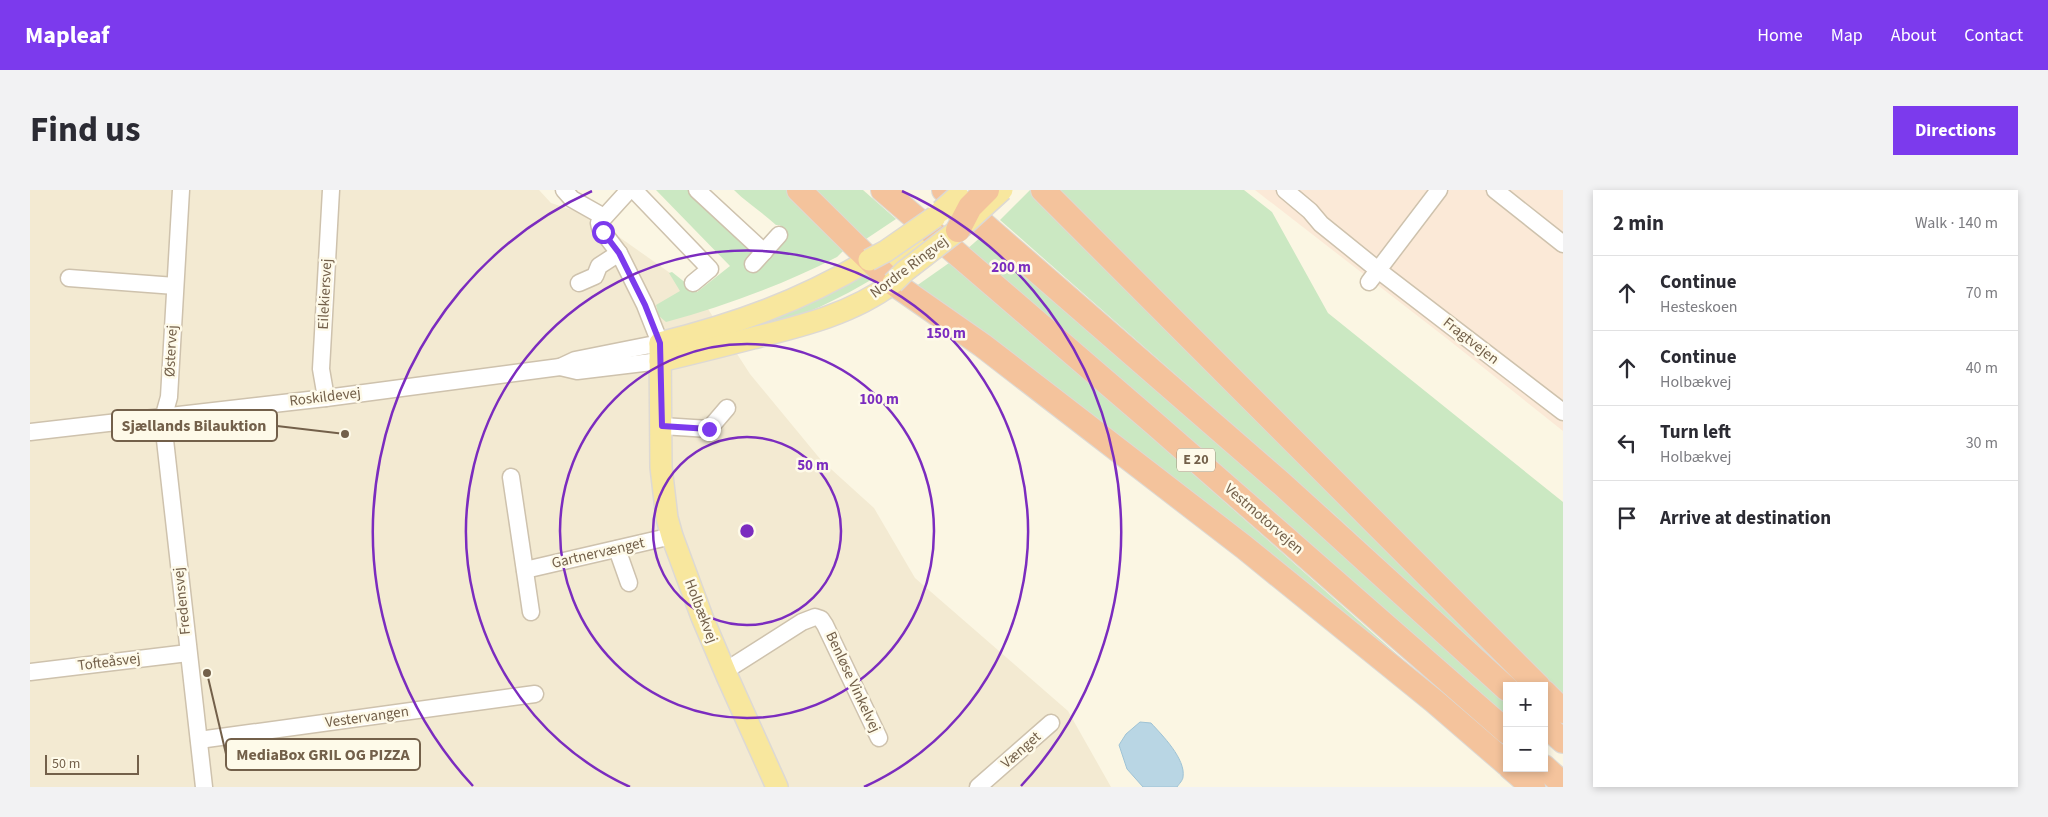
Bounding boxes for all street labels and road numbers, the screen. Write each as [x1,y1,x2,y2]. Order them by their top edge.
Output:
street label: Nordre Ringvej [866,231,952,303]
street label: Eilekiersvej [313,258,337,330]
street label: Fragtvejen [1439,312,1503,370]
street label: Østervej [159,325,183,377]
street label: Roskildevej [288,382,362,412]
road number: E 20 [1177,448,1215,472]
street label: Vestmotorvejen [1220,479,1308,559]
street label: Gartnervænget [550,532,646,574]
street label: Fredensvej [168,566,196,636]
street label: Holbækvej [679,576,723,646]
street label: Benløse Vinkelvej [820,628,886,736]
street label: Tofteåsvej [76,648,142,676]
street label: Vestervangen [324,701,410,733]
street label: Vænget [996,727,1046,773]

